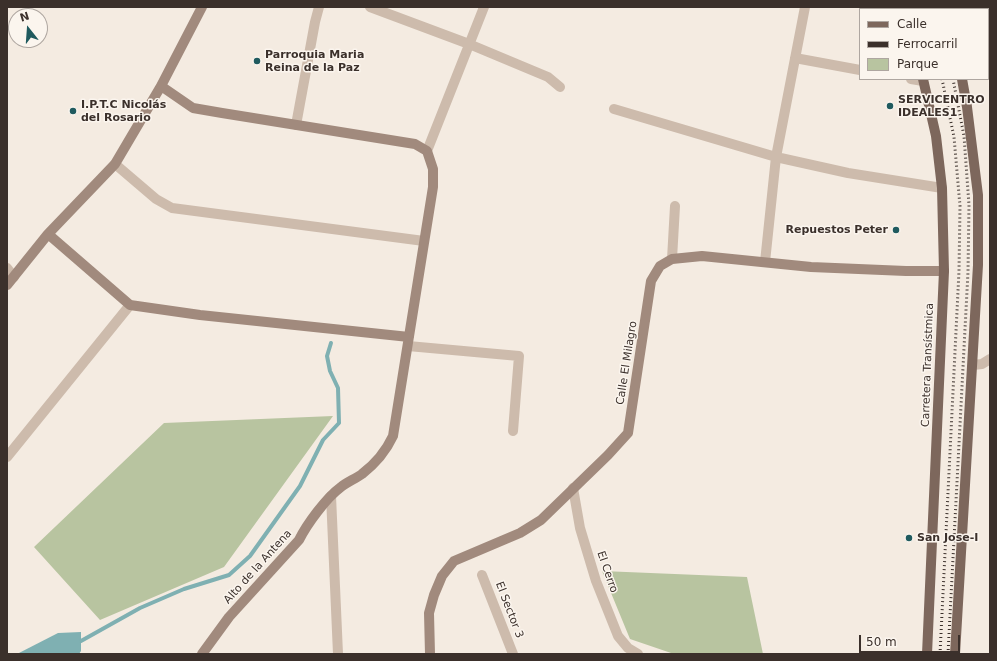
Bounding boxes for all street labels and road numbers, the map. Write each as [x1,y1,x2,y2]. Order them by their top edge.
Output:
street label: Carretera Transístmica [919,303,937,427]
street label: Calle El Milagro [614,320,640,406]
street label: Alto de la Antena [221,527,295,607]
street label: El Cerro [594,549,620,595]
street label: El Sector 3 [492,580,526,640]

